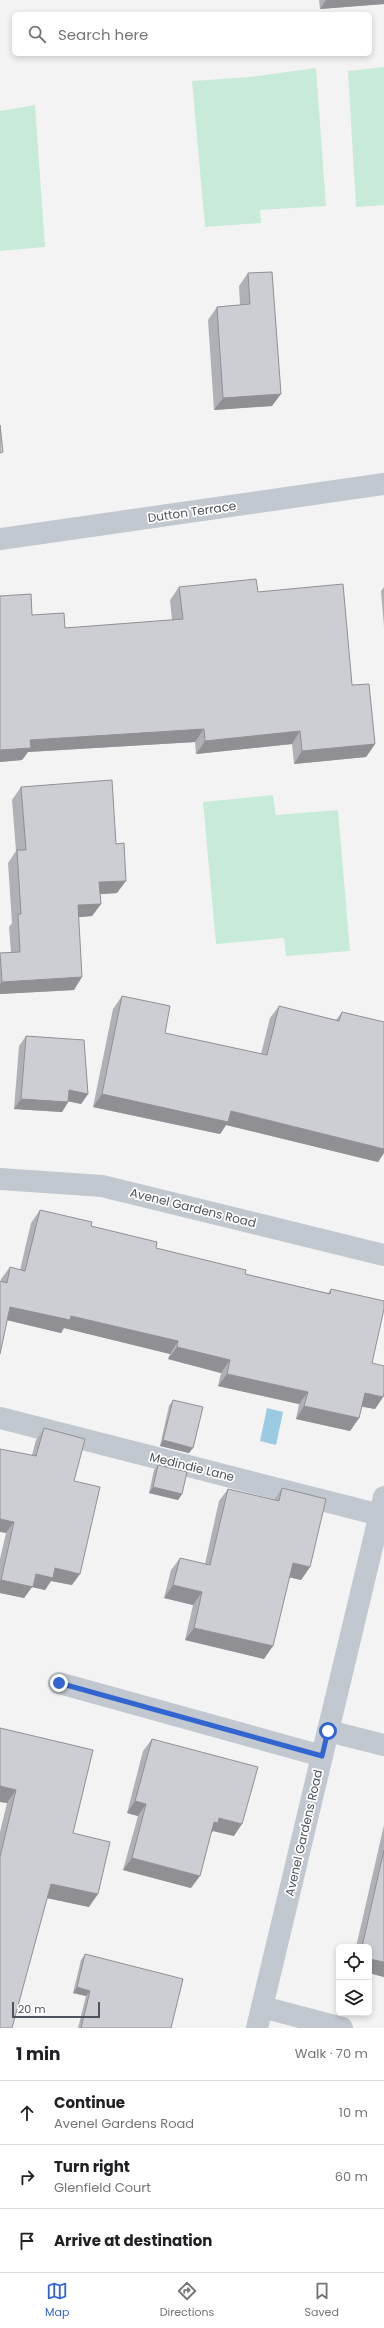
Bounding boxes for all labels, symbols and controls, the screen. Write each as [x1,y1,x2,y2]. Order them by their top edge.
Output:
search box [12,12,372,56]
icon: search [26,23,48,45]
text: Search here [58,24,148,45]
street label: Dutton Terrace [147,497,237,526]
street label: Avenel Gardens Road [128,1184,258,1231]
street label: Medindie Lane [148,1448,236,1485]
route end [50,1674,68,1692]
route start [319,1722,337,1740]
street label: Avenel Gardens Road [281,1768,326,1898]
map controls [336,1944,372,2016]
button: locate [336,1944,372,1980]
button: layers [336,1980,372,2016]
scale bar [12,2000,100,2019]
text: 20 m [18,2001,46,2017]
text: 1 min [16,2042,60,2066]
text: Walk · 70 m [295,2044,368,2063]
text: Continue [54,2092,125,2113]
icon: ahead [16,2102,38,2124]
text: 10 m [339,2103,368,2122]
text: Avenel Gardens Road [54,2114,194,2133]
text: Turn right [54,2156,130,2177]
icon: right [16,2166,38,2188]
text: 60 m [335,2167,368,2186]
text: Glenfield Court [54,2178,151,2197]
icon: arrive [16,2230,38,2252]
text: Arrive at destination [54,2230,212,2251]
tab: Map [45,2280,69,2321]
tab: Directions [160,2280,214,2321]
tab: Saved [305,2280,339,2321]

